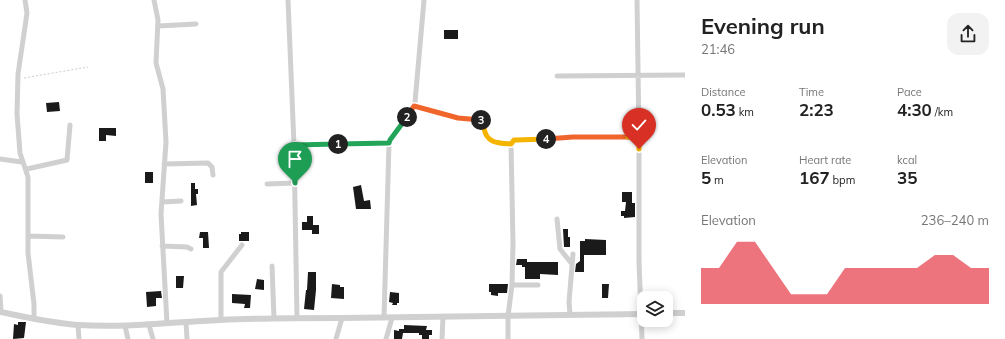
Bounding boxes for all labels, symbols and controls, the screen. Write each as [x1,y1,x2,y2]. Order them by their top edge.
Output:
text: Evening run [701,12,825,40]
button: share [947,13,989,55]
text: 21:46 [701,41,735,57]
text: Distance [701,85,745,99]
text: Time [799,85,824,99]
text: Pace [897,85,922,99]
text: 0.53 [701,99,736,120]
text: 2:23 [799,99,834,120]
text: 4:30 [897,99,932,120]
text: km [736,105,754,119]
text: /km [932,105,953,119]
pin: 2 [397,107,417,127]
pin [622,108,656,149]
text: 2 [404,110,410,124]
pin: 3 [471,110,491,130]
text: 3 [478,113,484,127]
icon: check [628,114,650,136]
pin: 4 [536,129,556,149]
text: 4 [543,132,549,146]
pin: 1 [328,134,348,154]
text: 1 [335,137,341,151]
pin [278,142,312,183]
icon: arrive [284,148,306,170]
text: Elevation [701,153,748,167]
text: Heart rate [799,153,851,167]
text: kcal [897,153,917,167]
text: 5 [701,167,711,188]
text: 167 [799,167,830,188]
text: 35 [897,167,917,188]
text: m [711,173,724,187]
text: bpm [830,173,855,187]
text: Elevation [701,212,756,228]
text: 236–240 m [921,212,989,228]
map controls [637,291,673,327]
button: layers [637,291,673,327]

